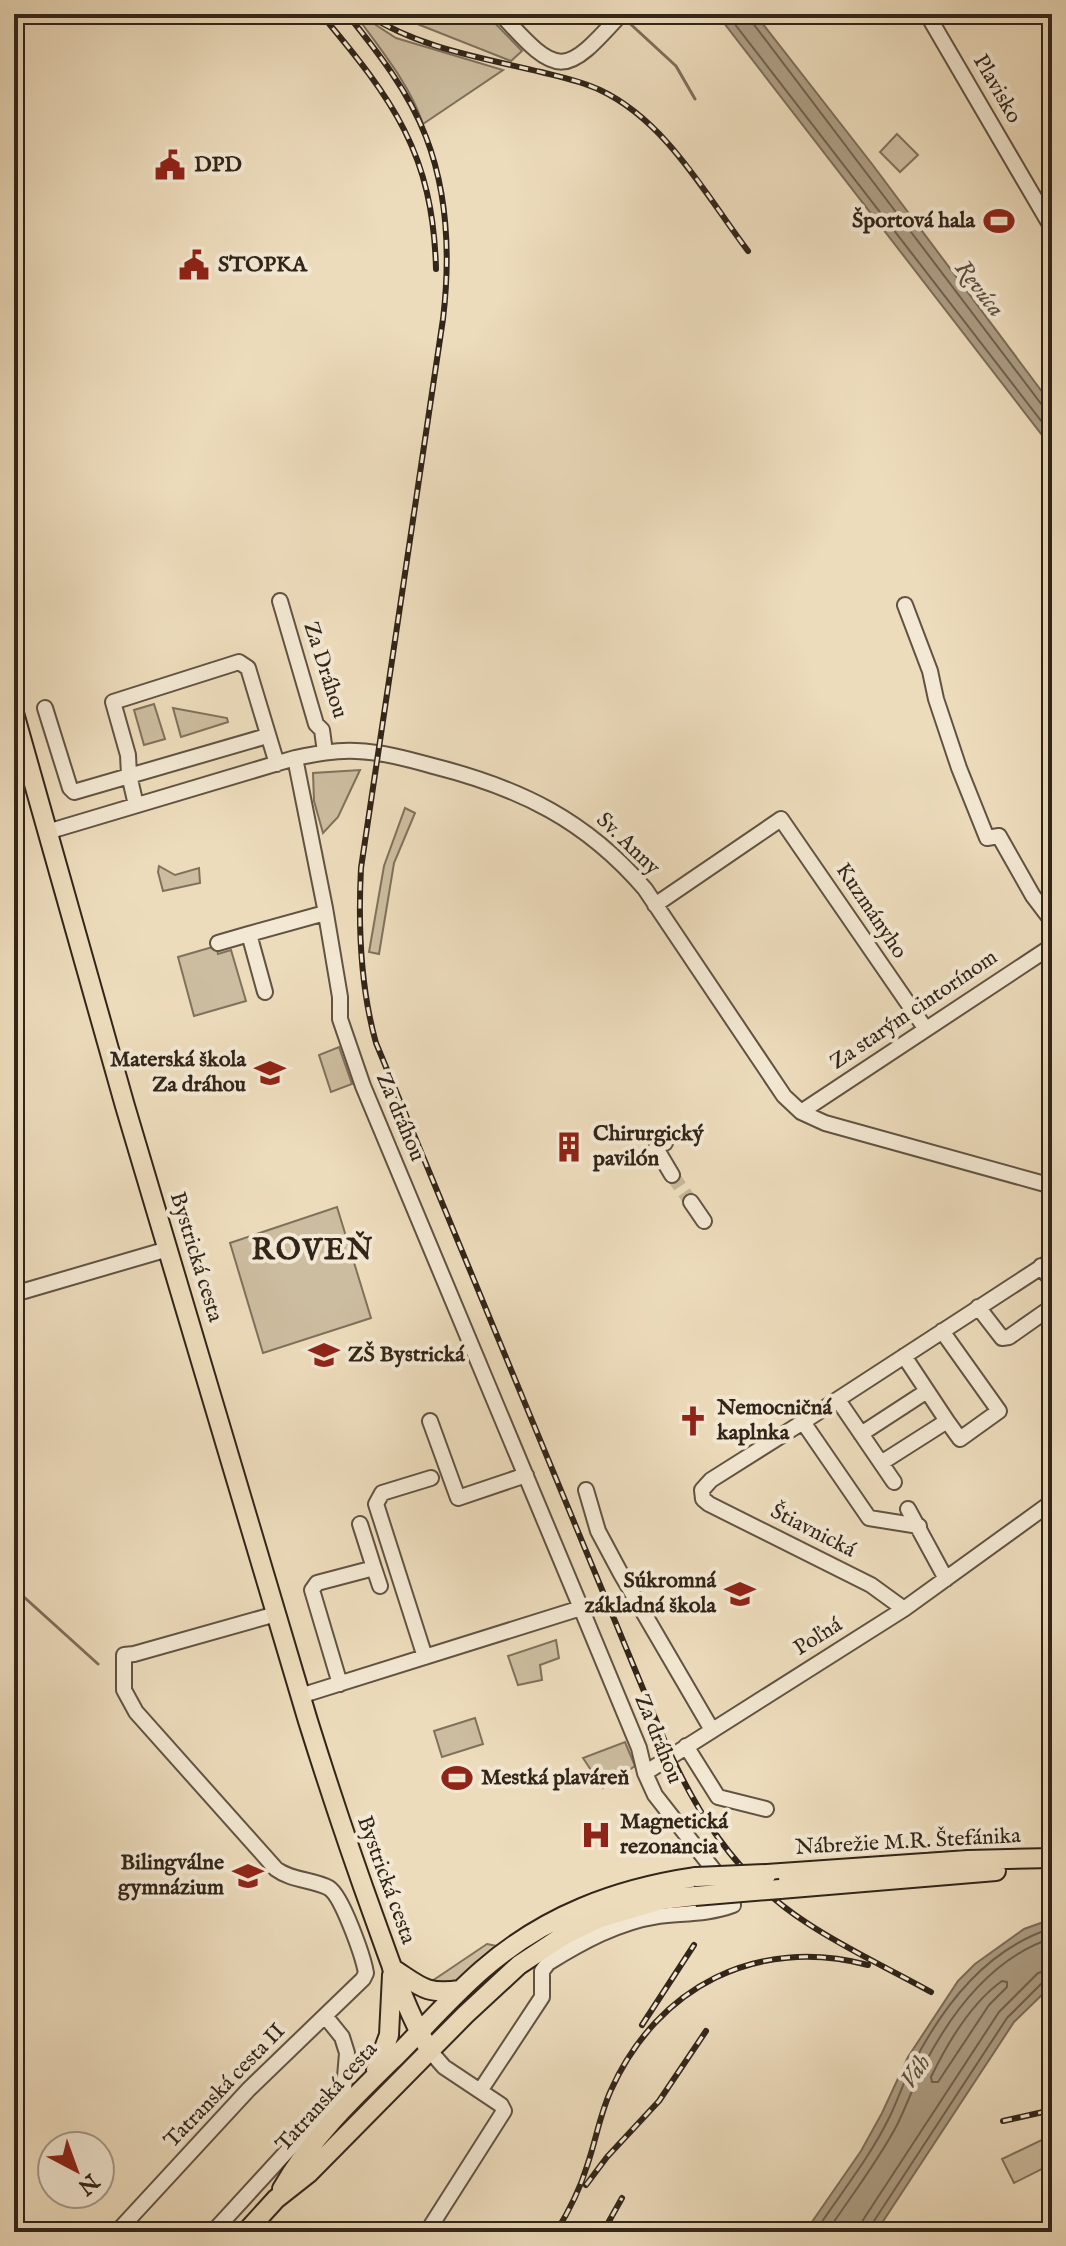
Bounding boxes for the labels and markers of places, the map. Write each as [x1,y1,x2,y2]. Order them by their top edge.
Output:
public building icon: DPD [153,148,187,182]
place label: DPD [194,151,242,179]
sports icon: Športová hala [982,204,1016,238]
place label: Športová hala [852,207,975,235]
public building icon: STOPKA [177,248,211,282]
place label: STOPKA [218,251,308,279]
place label: Materská škola Za dráhou [110,1046,247,1099]
school or university icon: Materská škola Za dráhou [253,1056,287,1090]
place label: Chirurgický pavilón [592,1120,705,1173]
building icon: Chirurgický pavilón [552,1130,586,1164]
school or university icon: ZŠ Bystrická [307,1338,341,1372]
place label: ZŠ Bystrická [348,1341,465,1369]
place label: Nemocničná kaplnka [716,1394,832,1447]
church icon: Nemocničná kaplnka [676,1404,710,1438]
place label: Súkromná základná škola [585,1567,716,1620]
school or university icon: Súkromná základná škola [723,1577,757,1611]
sports icon: Mestká plaváreň [440,1761,474,1795]
place label: Mestká plaváreň [481,1764,629,1792]
place label: Magnetická rezonancia [620,1808,729,1861]
hospital icon: Magnetická rezonancia [579,1818,613,1852]
place label: Bilingválne gymnázium [118,1849,224,1902]
school or university icon: Bilingválne gymnázium [231,1859,265,1893]

